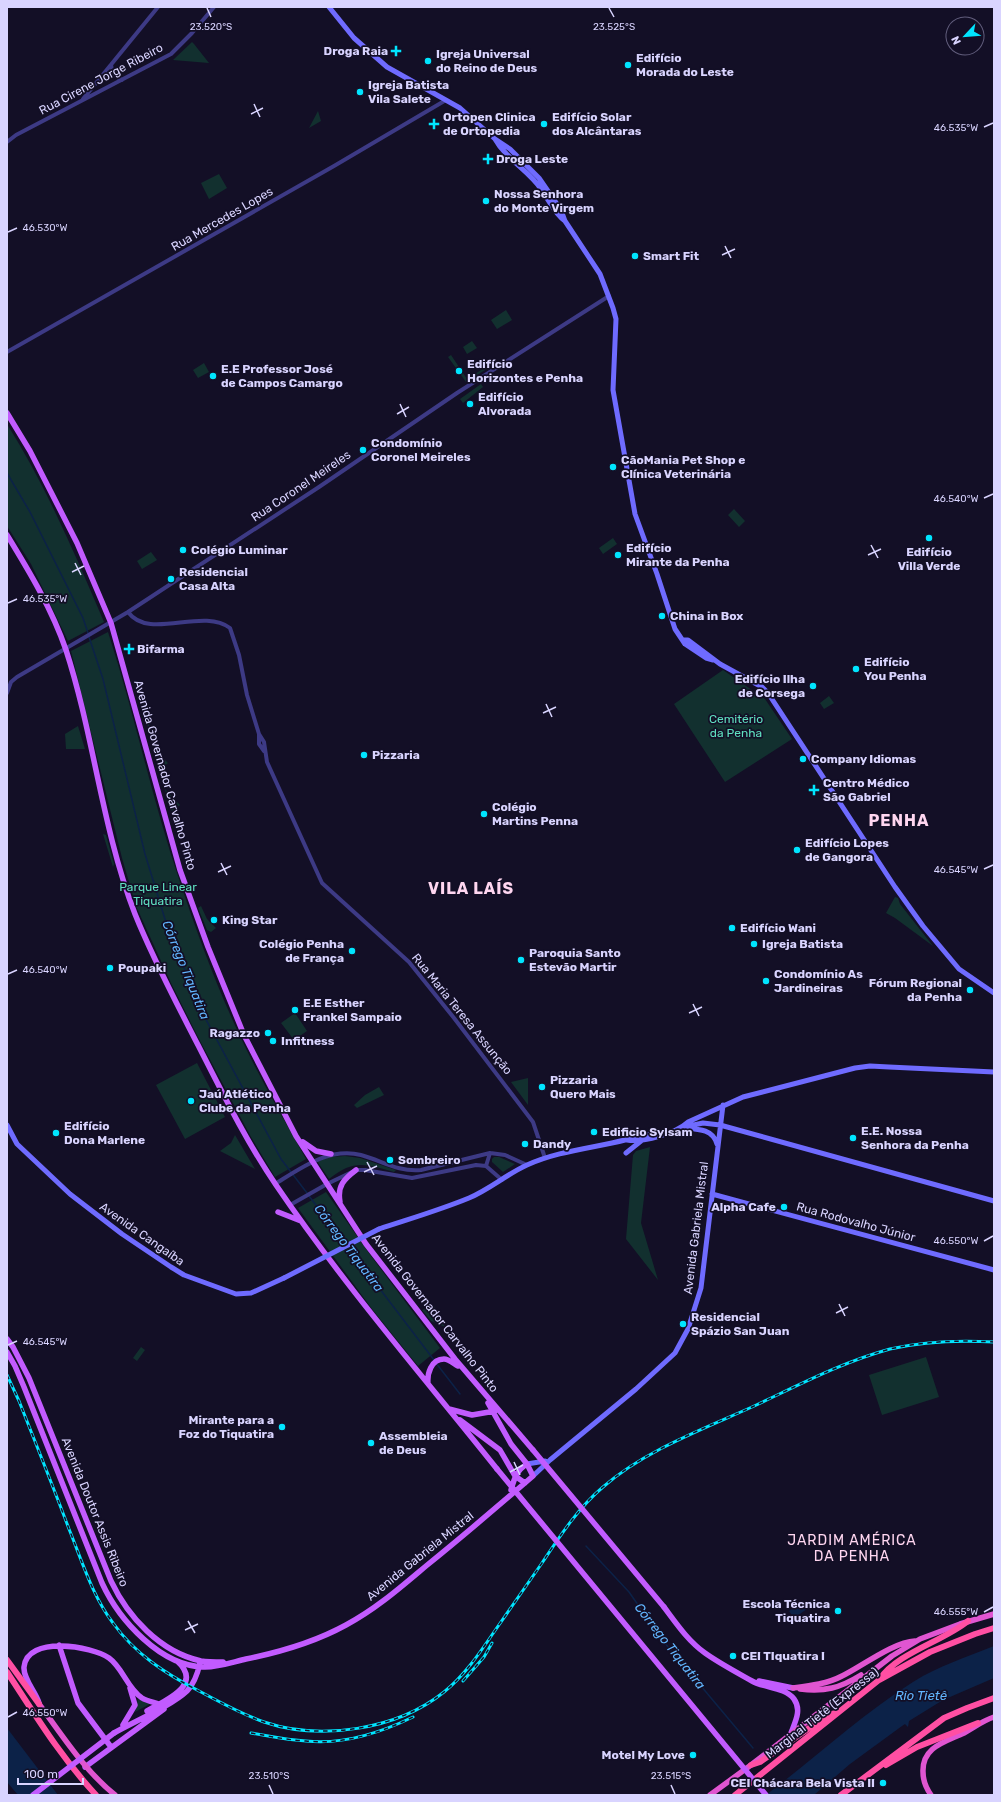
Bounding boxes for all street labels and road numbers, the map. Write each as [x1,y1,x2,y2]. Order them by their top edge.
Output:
street label: Rua Cirene Jorge Ribeiro [37,40,165,118]
street label: Rua Mercedes Lopes [169,184,275,254]
street label: Rua Coronel Meireles [249,448,353,524]
street label: Avenida Governador Carvalho Pinto [131,678,199,872]
street label: Rua Maria Teresa Assunção [409,951,515,1077]
street label: Avenida Gabriela Mistral [681,1161,711,1295]
street label: Rua Rodovalho Júnior [795,1199,917,1245]
street label: Avenida Cangaíba [97,1200,187,1268]
street label: Avenida Governador Carvalho Pinto [369,1231,501,1395]
street label: Avenida Doutor Assis Ribeiro [59,1435,131,1589]
street label: Avenida Gabriela Mistral [364,1508,476,1603]
street label: Marginal Tietê (Expressa) [763,1665,881,1761]

